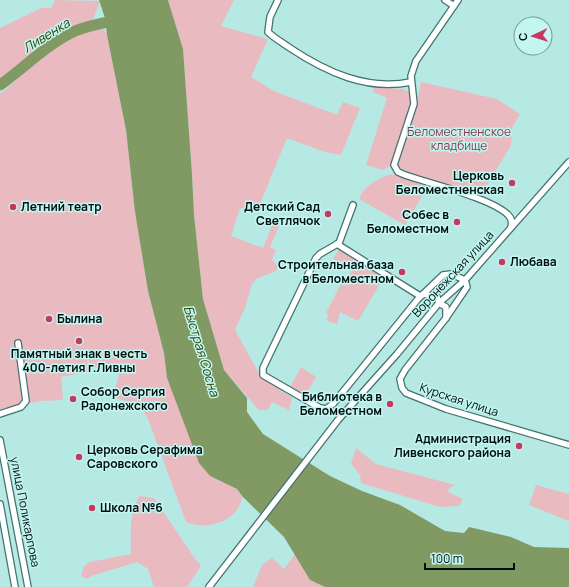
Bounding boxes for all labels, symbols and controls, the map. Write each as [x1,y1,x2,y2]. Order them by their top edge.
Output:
water label: Ливенка [19,13,74,57]
north arrow [513,16,553,56]
text: С [515,32,530,41]
park label: Беломестненское кладбище [407,123,511,154]
place label: Церковь Беломестненская [396,167,504,198]
marker: Церковь Беломестненская [507,178,517,188]
place label: Летний театр [21,198,102,215]
place label: Детский Сад Светлячок [244,198,321,229]
marker: Летний театр [8,202,18,212]
place label: Собес в Беломестном [367,206,449,237]
marker: Детский Сад Светлячок [323,209,333,219]
marker: Собес в Беломестном [452,217,462,227]
street label: Воронежская улица [408,227,497,321]
place label: Любава [510,253,557,270]
place label: Строительная база в Беломестном [278,256,394,287]
marker: Любава [497,257,507,267]
marker: Строительная база в Беломестном [397,267,407,277]
water label: Быстрая Сосна [180,303,225,399]
place label: Былина [57,310,103,327]
marker: Былина [44,314,54,324]
marker: Памятный знак в честь 400-летия г.Ливны [74,336,84,346]
place label: Памятный знак в честь 400-летия г.Ливны [11,345,147,376]
street label: Курская улица [417,379,501,420]
place label: Собор Сергия Радонежского [81,383,168,414]
place label: Библиотека в Беломестном [300,388,382,419]
marker: Собор Сергия Радонежского [68,394,78,404]
marker: Библиотека в Беломестном [385,399,395,409]
place label: Администрация Ливенского района [394,430,511,461]
place label: Церковь Серафима Саровского [87,441,203,472]
marker: Администрация Ливенского района [514,441,524,451]
marker: Церковь Серафима Саровского [74,452,84,462]
street label: улица Поликарпова [6,455,45,569]
place label: Школа №6 [100,499,163,516]
marker: Школа №6 [87,503,97,513]
scale bar [425,545,514,571]
text: 100 m [431,550,463,567]

